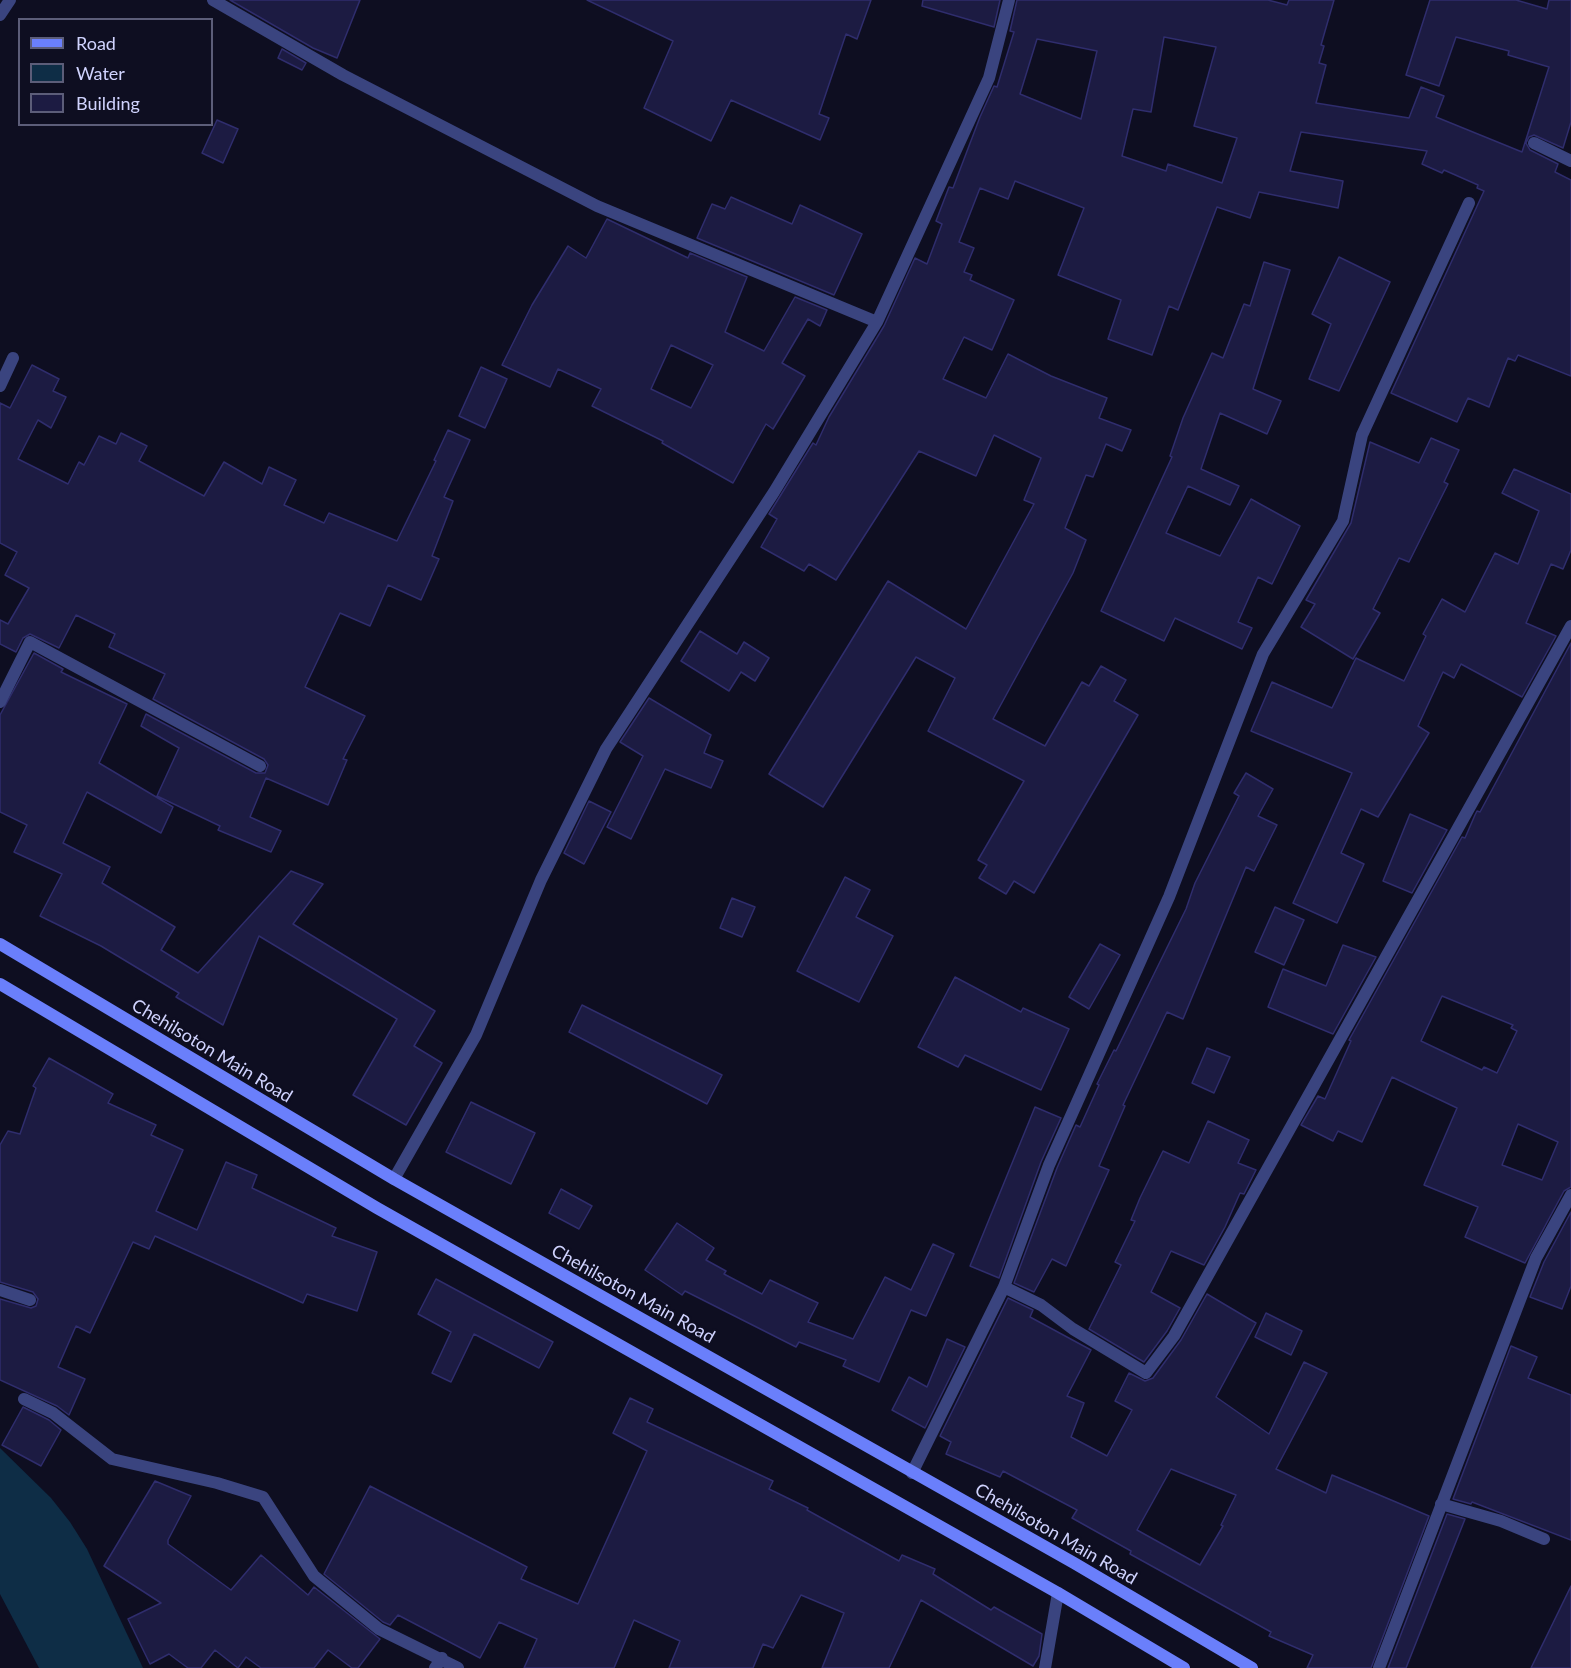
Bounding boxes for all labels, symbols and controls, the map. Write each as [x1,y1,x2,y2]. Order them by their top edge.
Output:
legend [18,18,213,126]
text: Road [76,32,116,54]
text: Water [76,62,125,84]
text: Building [76,92,140,114]
street label: Chehilsoton Main Road [128,994,296,1108]
street label: Chehilsoton Main Road [547,1240,719,1348]
street label: Chehilsoton Main Road [971,1479,1141,1589]

